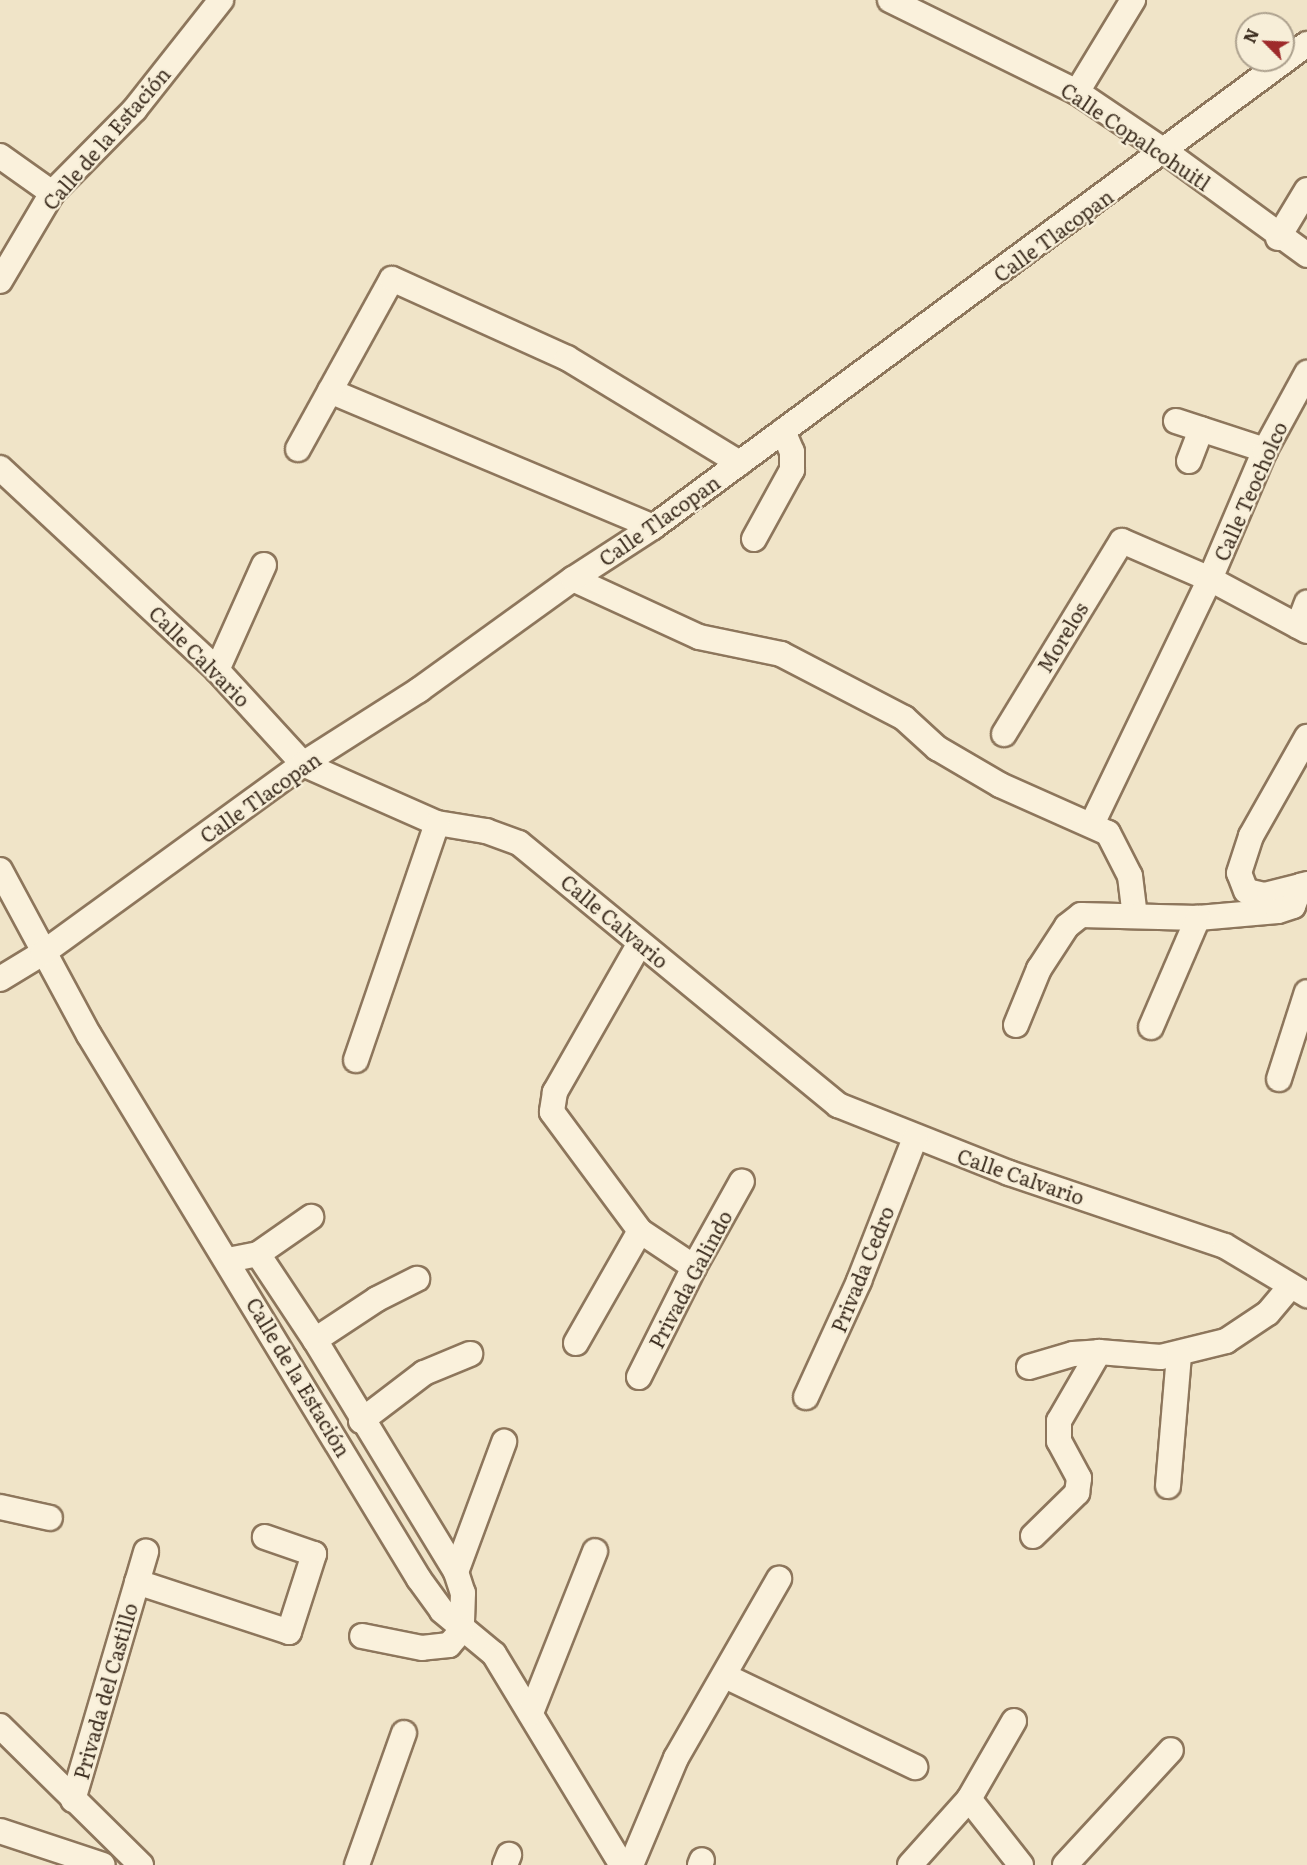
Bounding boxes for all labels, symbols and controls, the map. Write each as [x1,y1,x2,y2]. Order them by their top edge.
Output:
north arrow [1235,12,1295,72]
text: N [1237,24,1264,47]
street label: Calle de la Estación [37,62,175,214]
street label: Calle Copalcohuitl [1057,77,1215,195]
street label: Calle Tlacopan [989,184,1117,286]
street label: Calle Teocholco [1209,418,1291,564]
street label: Calle Tlacopan [594,470,724,570]
street label: Morelos [1032,598,1092,676]
street label: Calle Calvario [145,601,255,711]
street label: Calle Tlacopan [195,747,325,847]
street label: Calle Calvario [556,869,674,973]
street label: Calle Calvario [954,1143,1088,1209]
street label: Privada Cedro [826,1202,898,1336]
street label: Privada Galindo [644,1206,736,1352]
street label: Calle de la Estación [242,1293,356,1461]
street label: Privada del Castillo [68,1600,142,1782]

